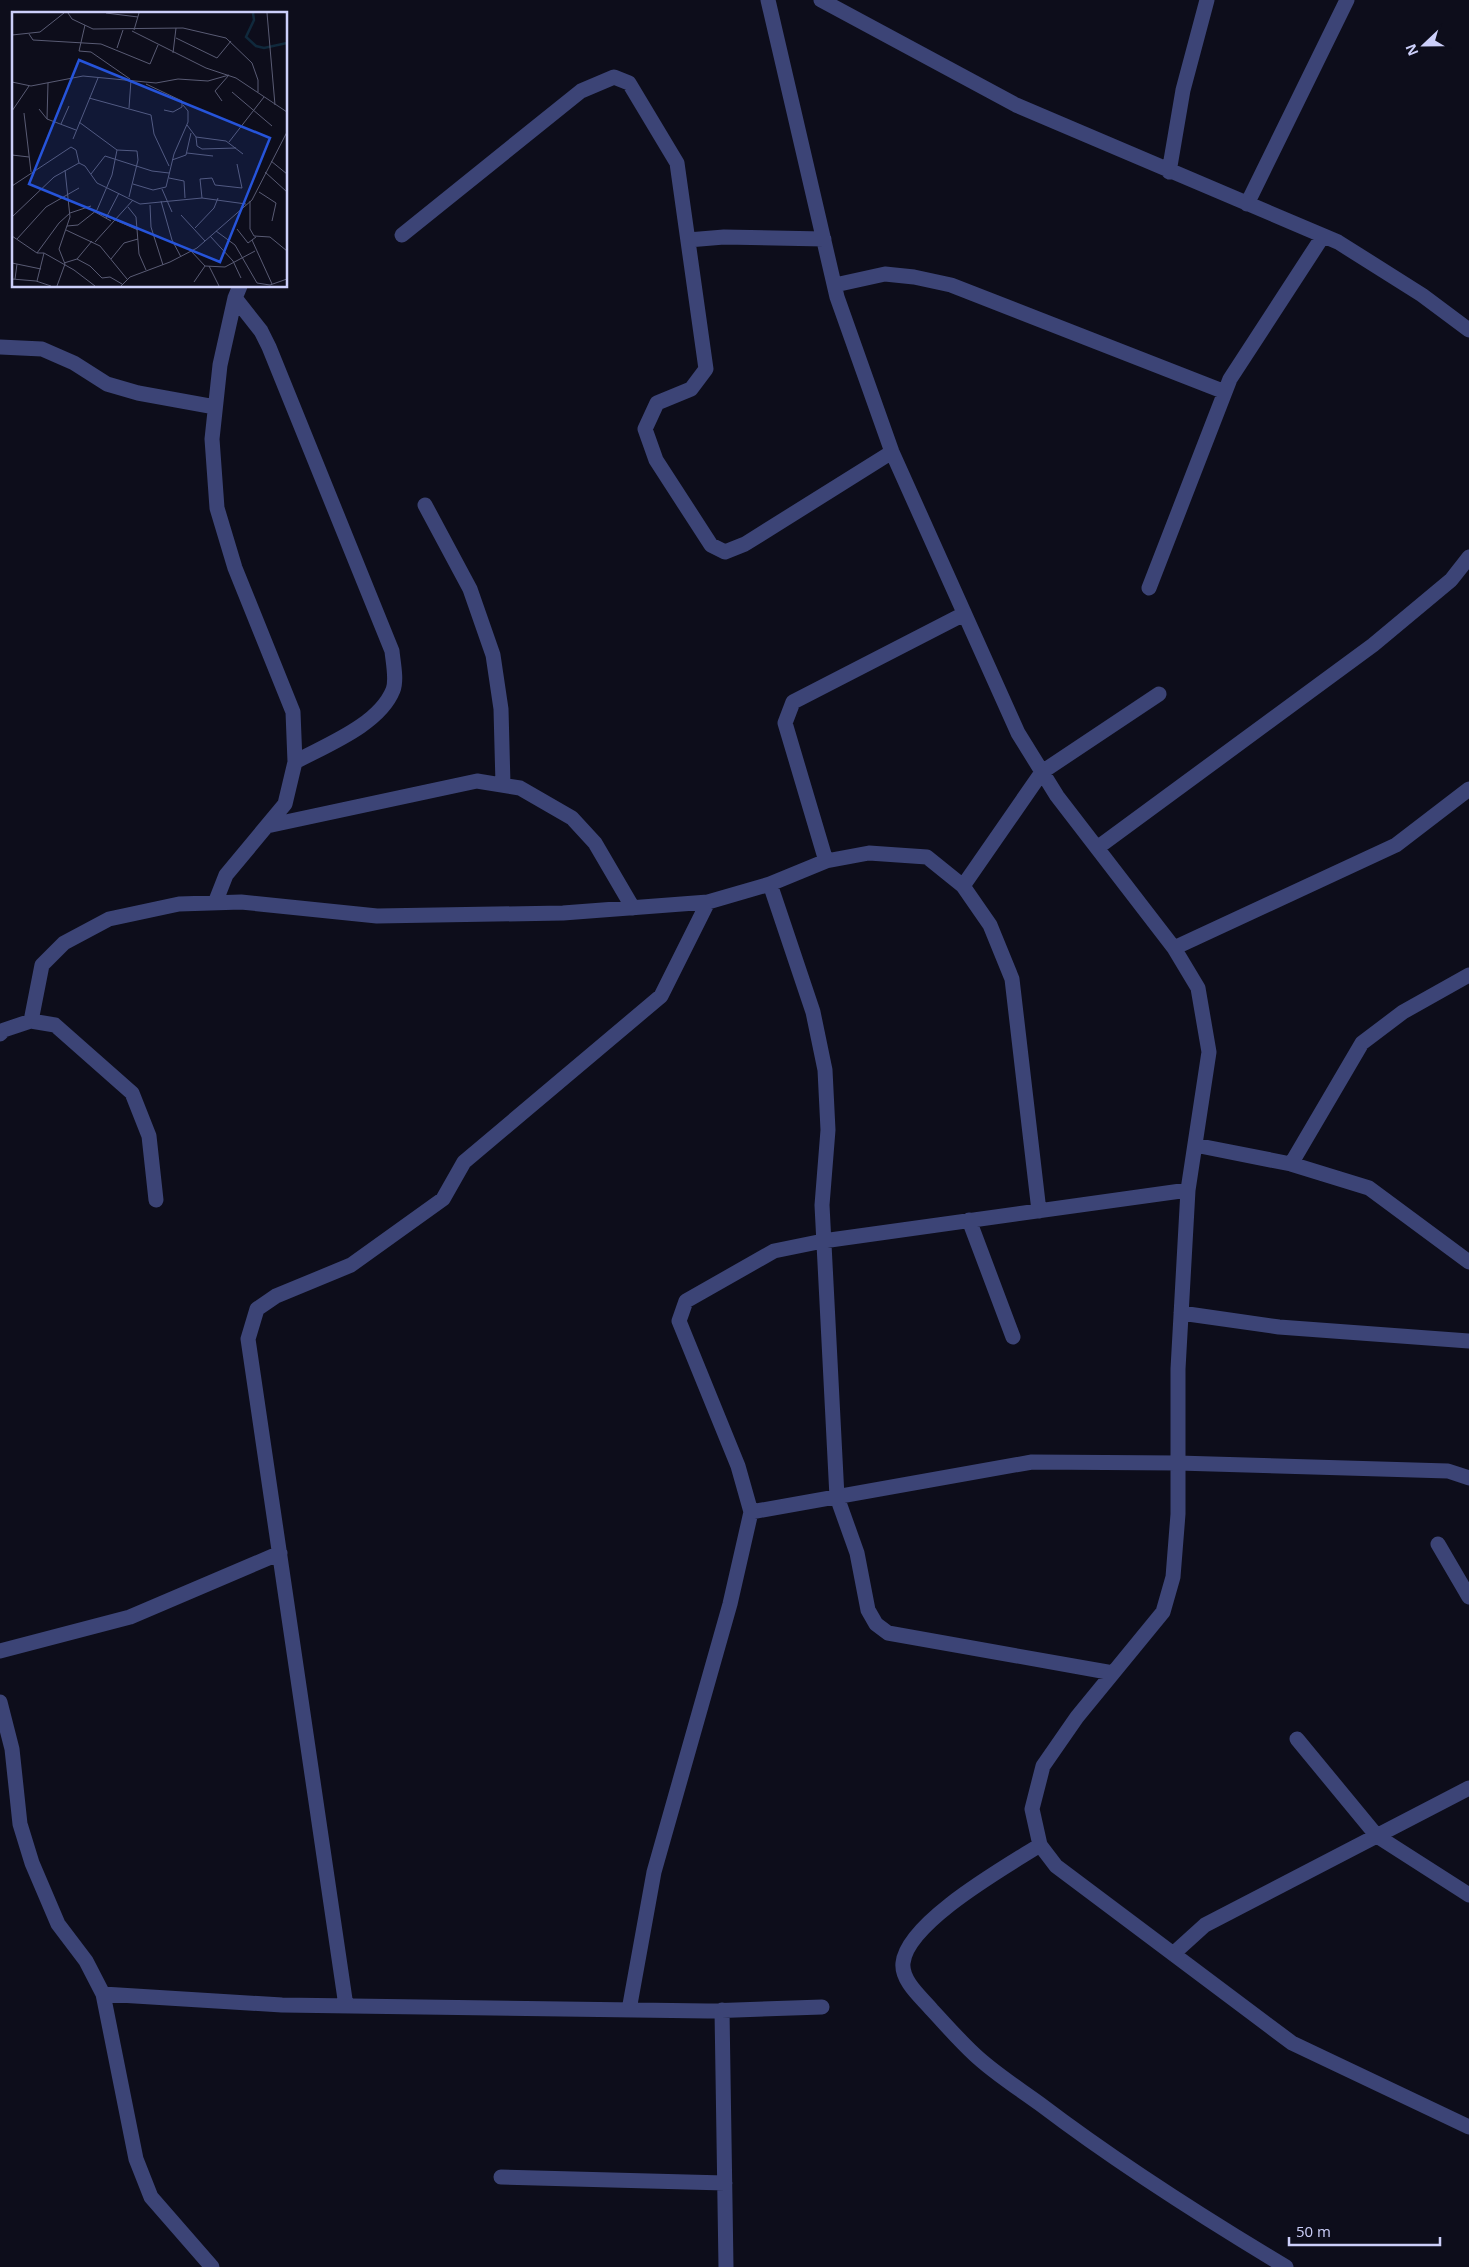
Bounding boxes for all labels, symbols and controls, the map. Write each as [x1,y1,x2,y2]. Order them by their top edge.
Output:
inset map [12,12,288,288]
north arrow [1399,20,1449,70]
text: N [1401,41,1422,59]
scale bar [1289,2214,1440,2246]
text: 50 m [1296,2221,1331,2241]

